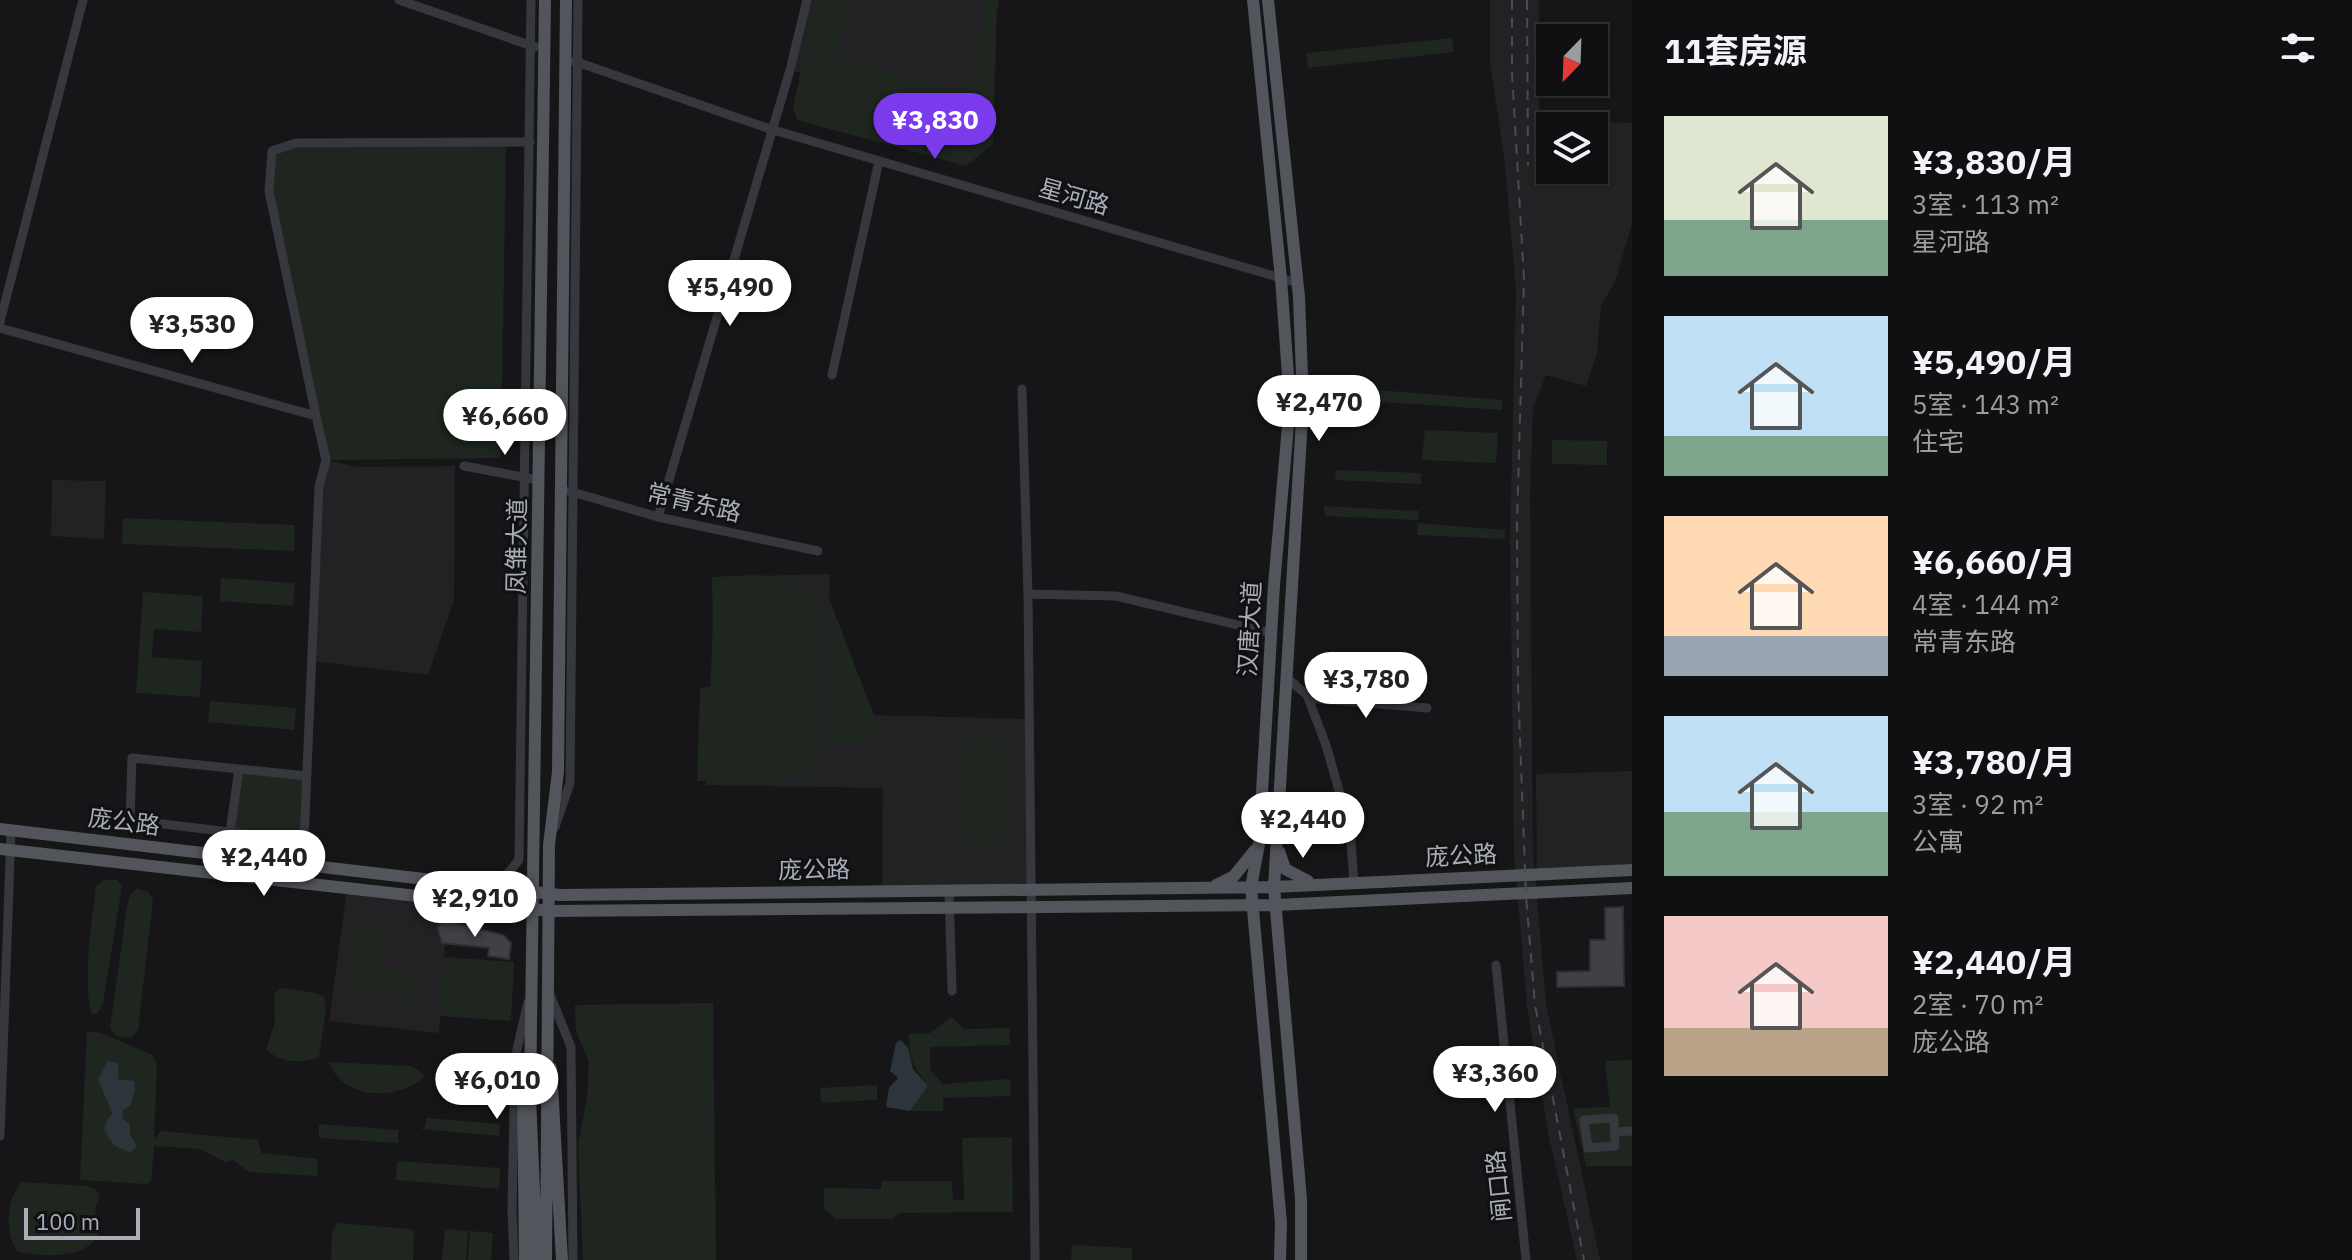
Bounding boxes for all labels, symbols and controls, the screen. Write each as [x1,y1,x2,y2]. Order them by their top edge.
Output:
north arrow [1536,24,1608,96]
map controls [1536,24,1608,184]
icon: filters [2276,26,2320,70]
text: 11套房源 [1664,28,1807,72]
pin: ¥3,830 [870,93,1000,161]
text: ¥3,830 [891,102,979,136]
button: layers [1536,112,1608,184]
text: ¥3,830/月 [1912,139,2076,183]
icon: home [1728,148,1824,244]
street label: 星河路 [1035,171,1113,221]
text: 3室 · 113 m² [1912,187,2059,221]
text: 星河路 [1912,224,1990,258]
pin: ¥5,490 [665,260,795,328]
text: ¥5,490 [686,269,774,303]
pin: ¥3,530 [127,297,257,365]
text: ¥3,530 [148,306,236,340]
text: ¥5,490/月 [1912,339,2076,383]
icon: home [1728,348,1824,444]
pin: ¥2,470 [1254,375,1384,443]
text: ¥2,470 [1275,384,1363,418]
text: 5室 · 143 m² [1912,387,2059,421]
pin: ¥6,660 [440,389,570,457]
text: ¥6,660 [461,398,549,432]
text: 住宅 [1912,424,1964,458]
street label: 常青东路 [644,476,745,528]
street label: 凤雏大道 [499,498,533,594]
text: ¥6,660/月 [1912,539,2076,583]
icon: home [1728,548,1824,644]
street label: 汉唐大道 [1231,580,1267,678]
text: 4室 · 144 m² [1912,587,2059,621]
text: 常青东路 [1912,624,2016,658]
pin: ¥3,780 [1301,652,1431,720]
text: ¥3,780 [1322,661,1410,695]
text: ¥3,780/月 [1912,739,2076,783]
icon: home [1728,748,1824,844]
text: 3室 · 92 m² [1912,787,2043,821]
pin: ¥2,440 [1238,792,1368,860]
street label: 庞公路 [86,801,162,841]
text: ¥2,440 [1259,801,1347,835]
text: 公寓 [1912,824,1964,858]
pin: ¥2,440 [199,830,329,898]
street label: 庞公路 [1424,837,1498,873]
text: ¥2,440 [220,839,308,873]
street label: 庞公路 [778,852,850,886]
pin: ¥2,910 [410,871,540,939]
text: ¥2,910 [431,880,519,914]
text: ¥2,440/月 [1912,939,2076,983]
icon: home [1728,948,1824,1044]
text: 2室 · 70 m² [1912,987,2043,1021]
text: 庞公路 [1912,1024,1990,1058]
pin: ¥3,360 [1430,1046,1560,1114]
pin: ¥6,010 [432,1053,562,1121]
text: ¥3,360 [1451,1055,1539,1089]
text: ¥6,010 [453,1062,541,1096]
street label: 闸口路 [1478,1149,1518,1224]
scale bar [24,1204,140,1240]
text: 100 m [36,1207,100,1236]

